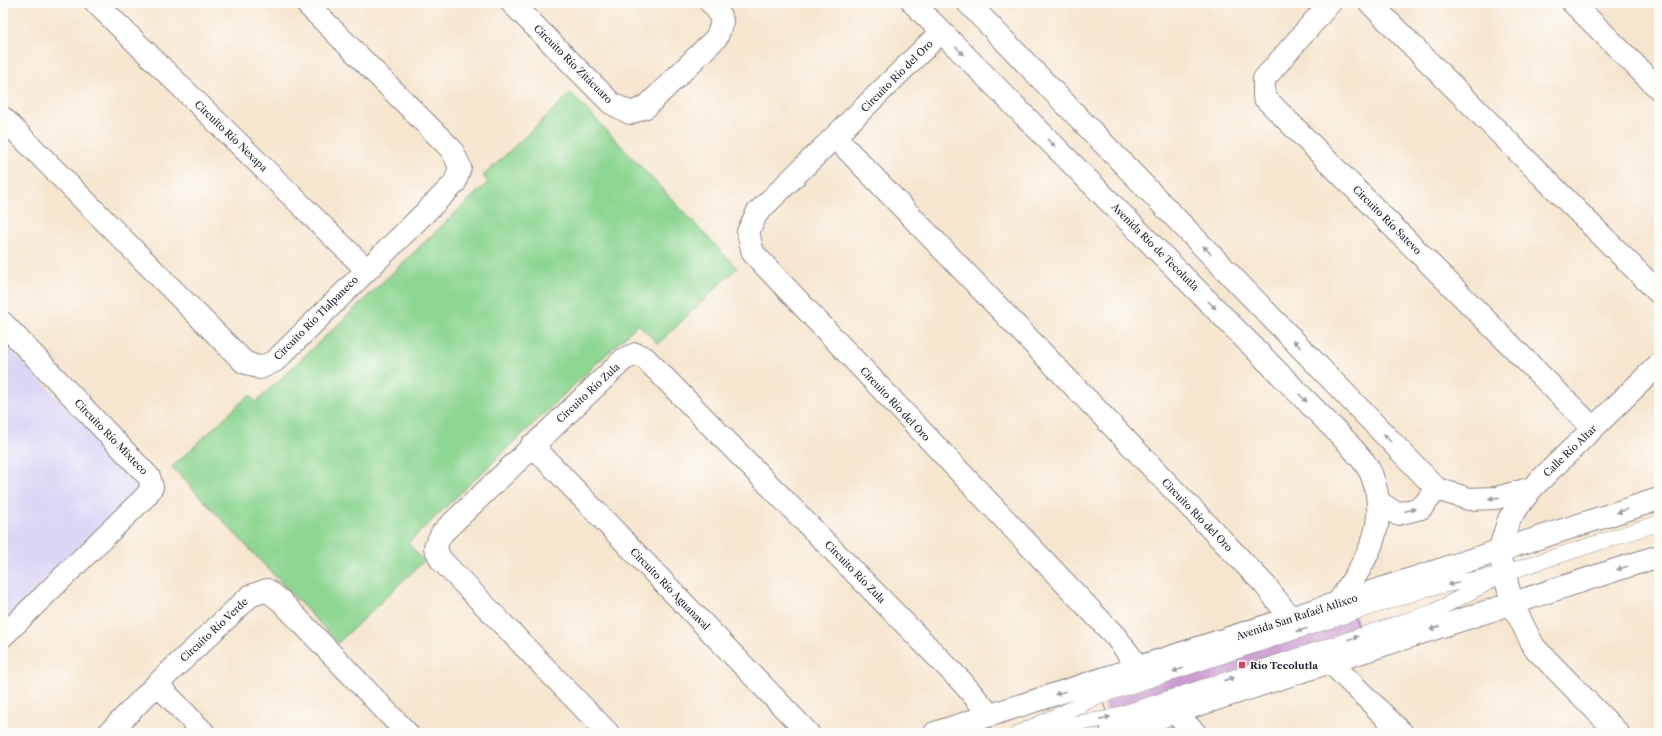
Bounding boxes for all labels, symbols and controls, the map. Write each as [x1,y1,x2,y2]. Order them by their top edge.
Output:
street label: Circuito Río Zitácuaro [531,22,615,106]
street label: Circuito Río del Oro [858,37,936,115]
one-way arrow [955,46,965,56]
street label: Circuito Río Nexapa [192,98,271,175]
one-way arrow [1047,138,1056,148]
street label: Circuito Río Satevo [1350,183,1424,257]
street label: Avenida Río de Tecolutla [1108,200,1202,294]
one-way arrow [1202,245,1212,255]
street label: Circuito Río Tlalpaneco [271,273,361,363]
one-way arrow [1207,300,1217,310]
one-way arrow [1292,339,1302,349]
street label: Circuito Río Zula [554,360,623,426]
street label: Circuito Río del Oro [857,364,933,444]
one-way arrow [1298,393,1308,403]
street label: Circuito Río Mixteco [71,396,151,478]
street label: Calle Río Altar [1541,422,1600,480]
one-way arrow [1383,433,1392,442]
street label: Circuito Río del Oro [1159,476,1235,554]
one-way arrow [1488,495,1500,501]
one-way arrow [1404,507,1417,513]
one-way arrow [1616,508,1628,514]
street label: Circuito Río Zula [822,538,889,606]
street label: Circuito Río Aguanaval [627,545,713,633]
one-way arrow [1616,565,1628,571]
one-way arrow [1447,581,1459,587]
street label: Avenida San Rafaél Atlixco [1234,591,1359,643]
street label: Circuito Río Verde [177,595,251,665]
one-way arrow [1428,625,1440,631]
one-way arrow [1295,627,1307,633]
one-way arrow [1347,635,1359,641]
place label: Río Tecolutla [1250,659,1318,672]
marker: Río Tecolutla [1237,660,1247,670]
one-way arrow [1172,667,1184,673]
one-way arrow [1223,675,1235,681]
one-way arrow [1054,690,1066,696]
one-way arrow [1099,715,1111,721]

